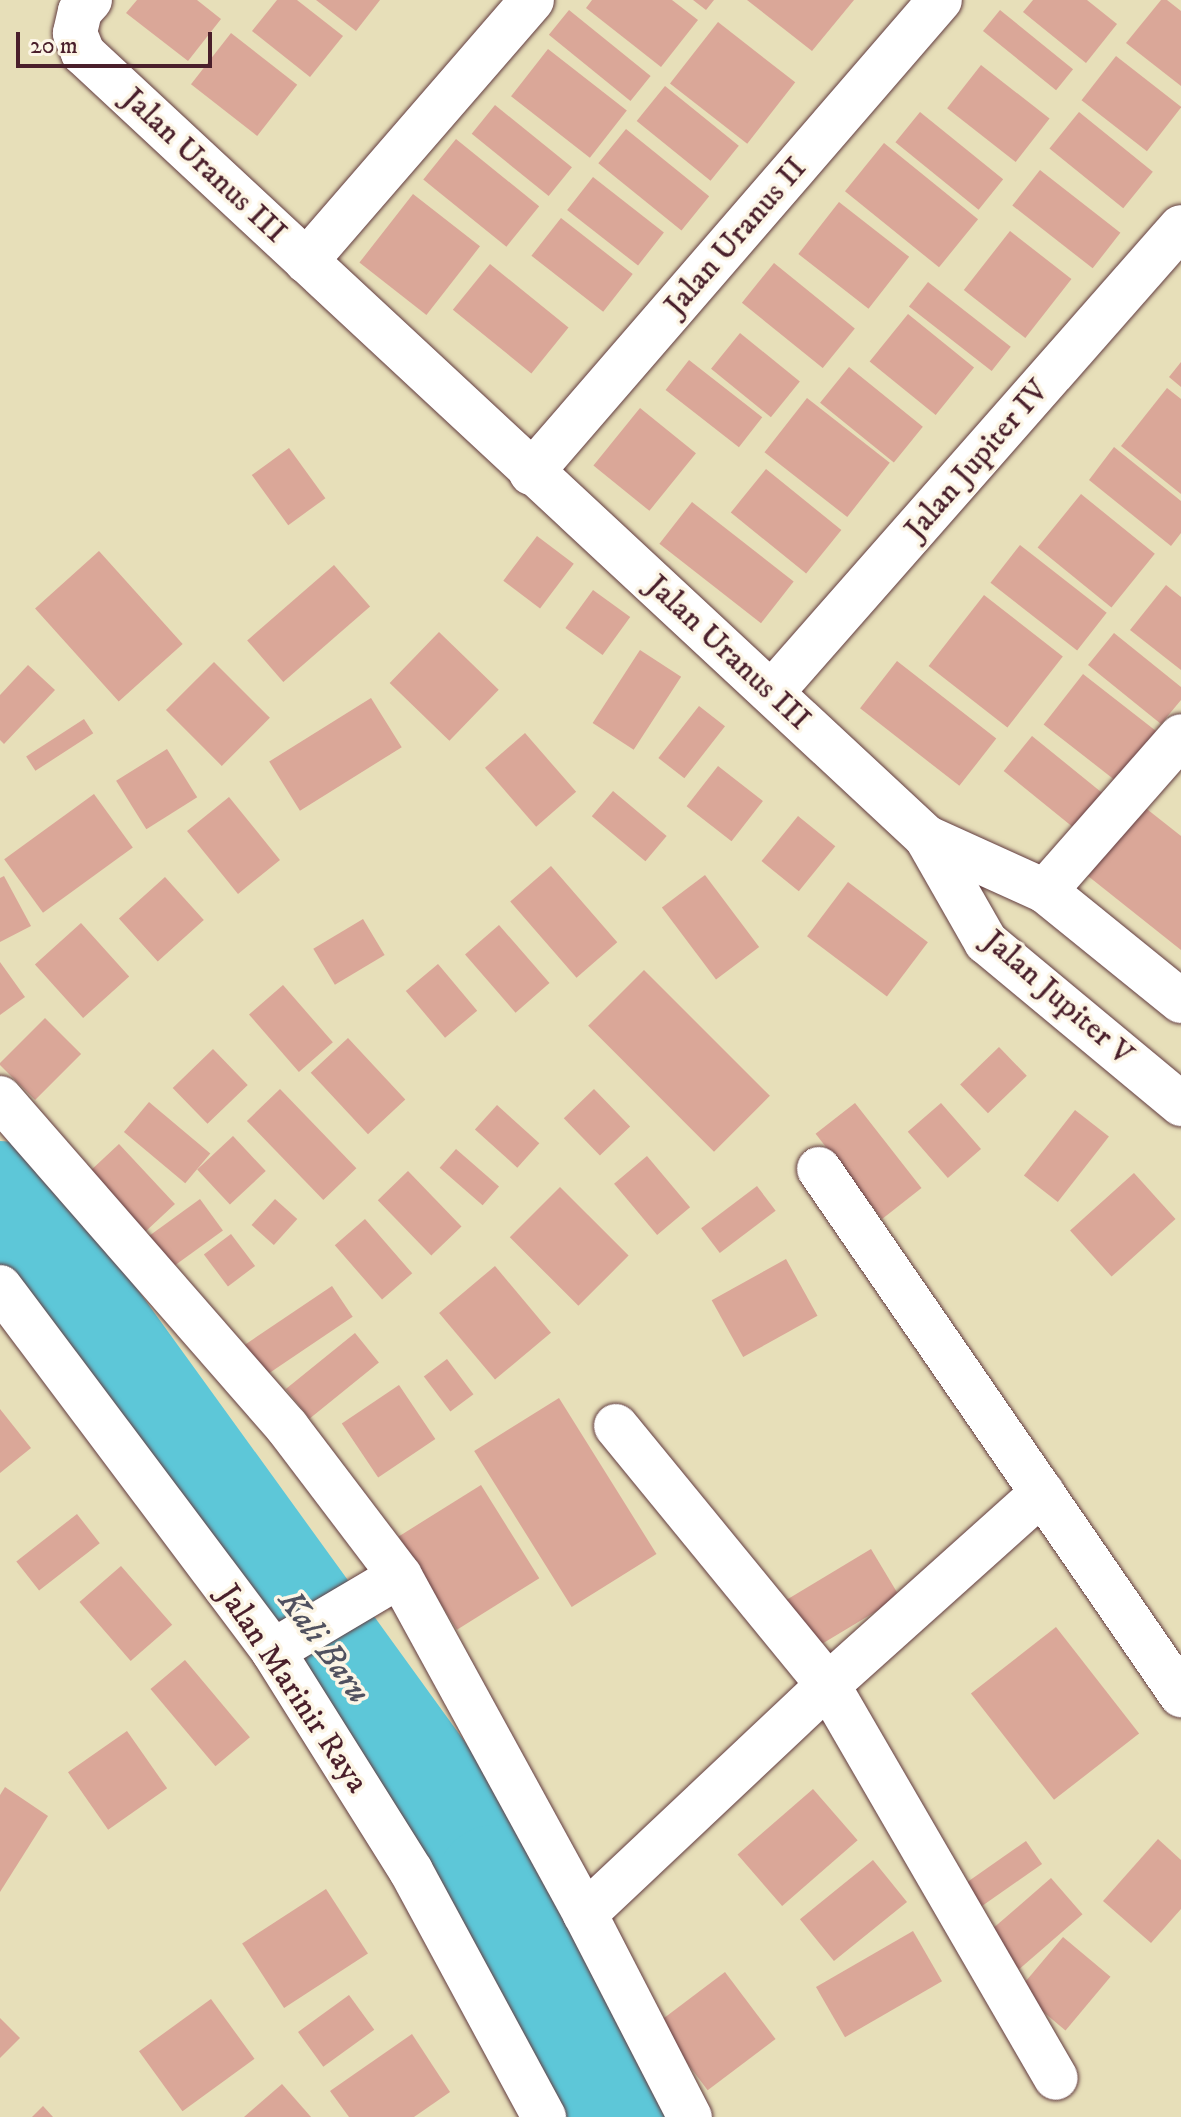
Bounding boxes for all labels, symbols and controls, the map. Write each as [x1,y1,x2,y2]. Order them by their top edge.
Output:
scale bar [20,16,216,66]
text: 20 m [30,31,78,61]
street label: Jalan Uranus III [114,80,294,252]
street label: Jalan Uranus II [657,150,815,324]
street label: Jalan Jupiter IV [897,372,1057,548]
street label: Jalan Uranus III [638,567,818,739]
street label: Jalan Jupiter V [975,922,1141,1074]
street label: Jalan Marinir Raya [208,1578,376,1800]
water label: Kali Baru [269,1582,379,1712]

